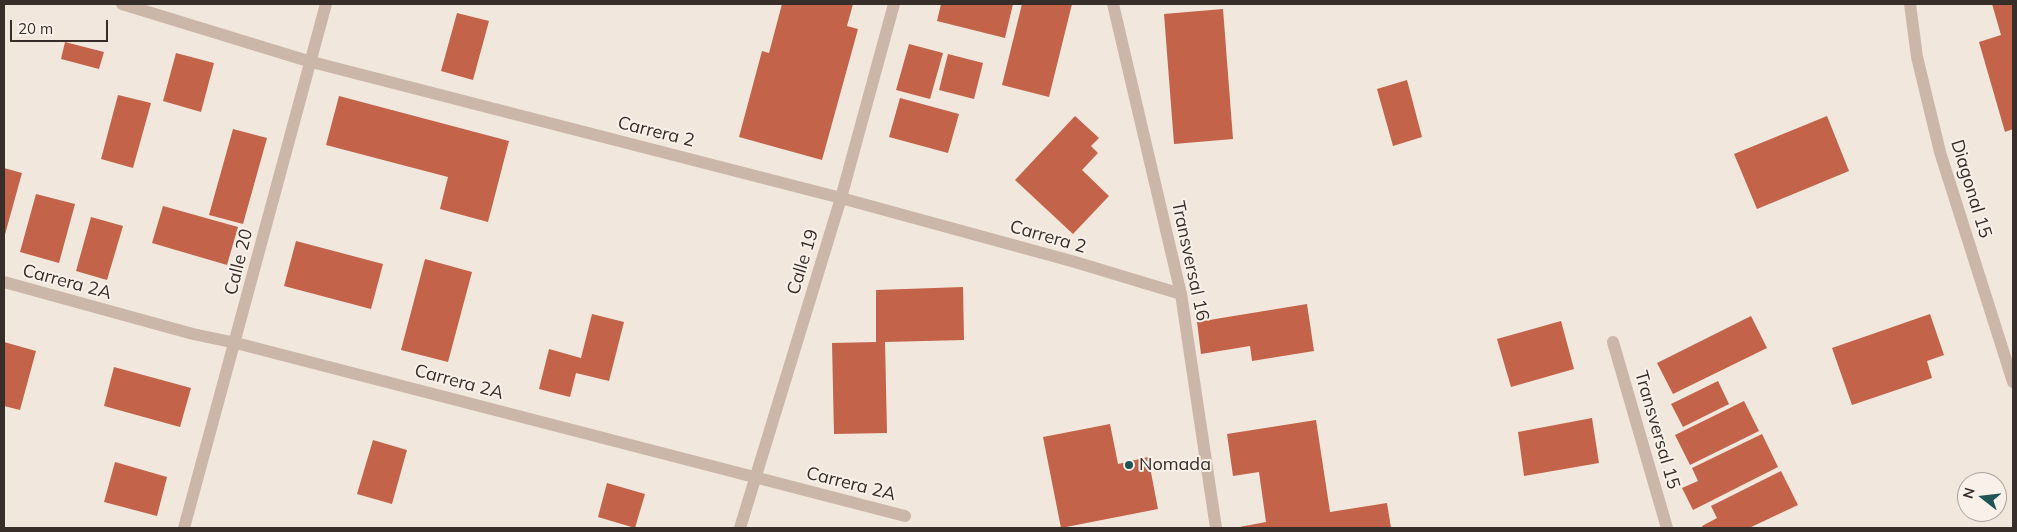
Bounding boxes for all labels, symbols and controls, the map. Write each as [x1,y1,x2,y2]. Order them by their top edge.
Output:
scale bar [12,10,110,42]
text: 20 m [18,19,53,38]
street label: Carrera 2 [615,112,697,152]
street label: Diagonal 15 [1946,137,1996,241]
street label: Transversal 16 [1167,199,1213,323]
street label: Carrera 2 [1007,216,1089,258]
street label: Calle 20 [220,227,258,297]
street label: Calle 19 [783,227,823,297]
street label: Carrera 2A [20,260,114,304]
street label: Carrera 2A [412,360,506,404]
street label: Transversal 15 [1630,368,1684,492]
place label: Nomada [1139,454,1211,476]
marker: Nomada [1123,459,1135,471]
street label: Carrera 2A [804,462,898,506]
north arrow [1957,472,2007,522]
text: N [1958,486,1979,501]

